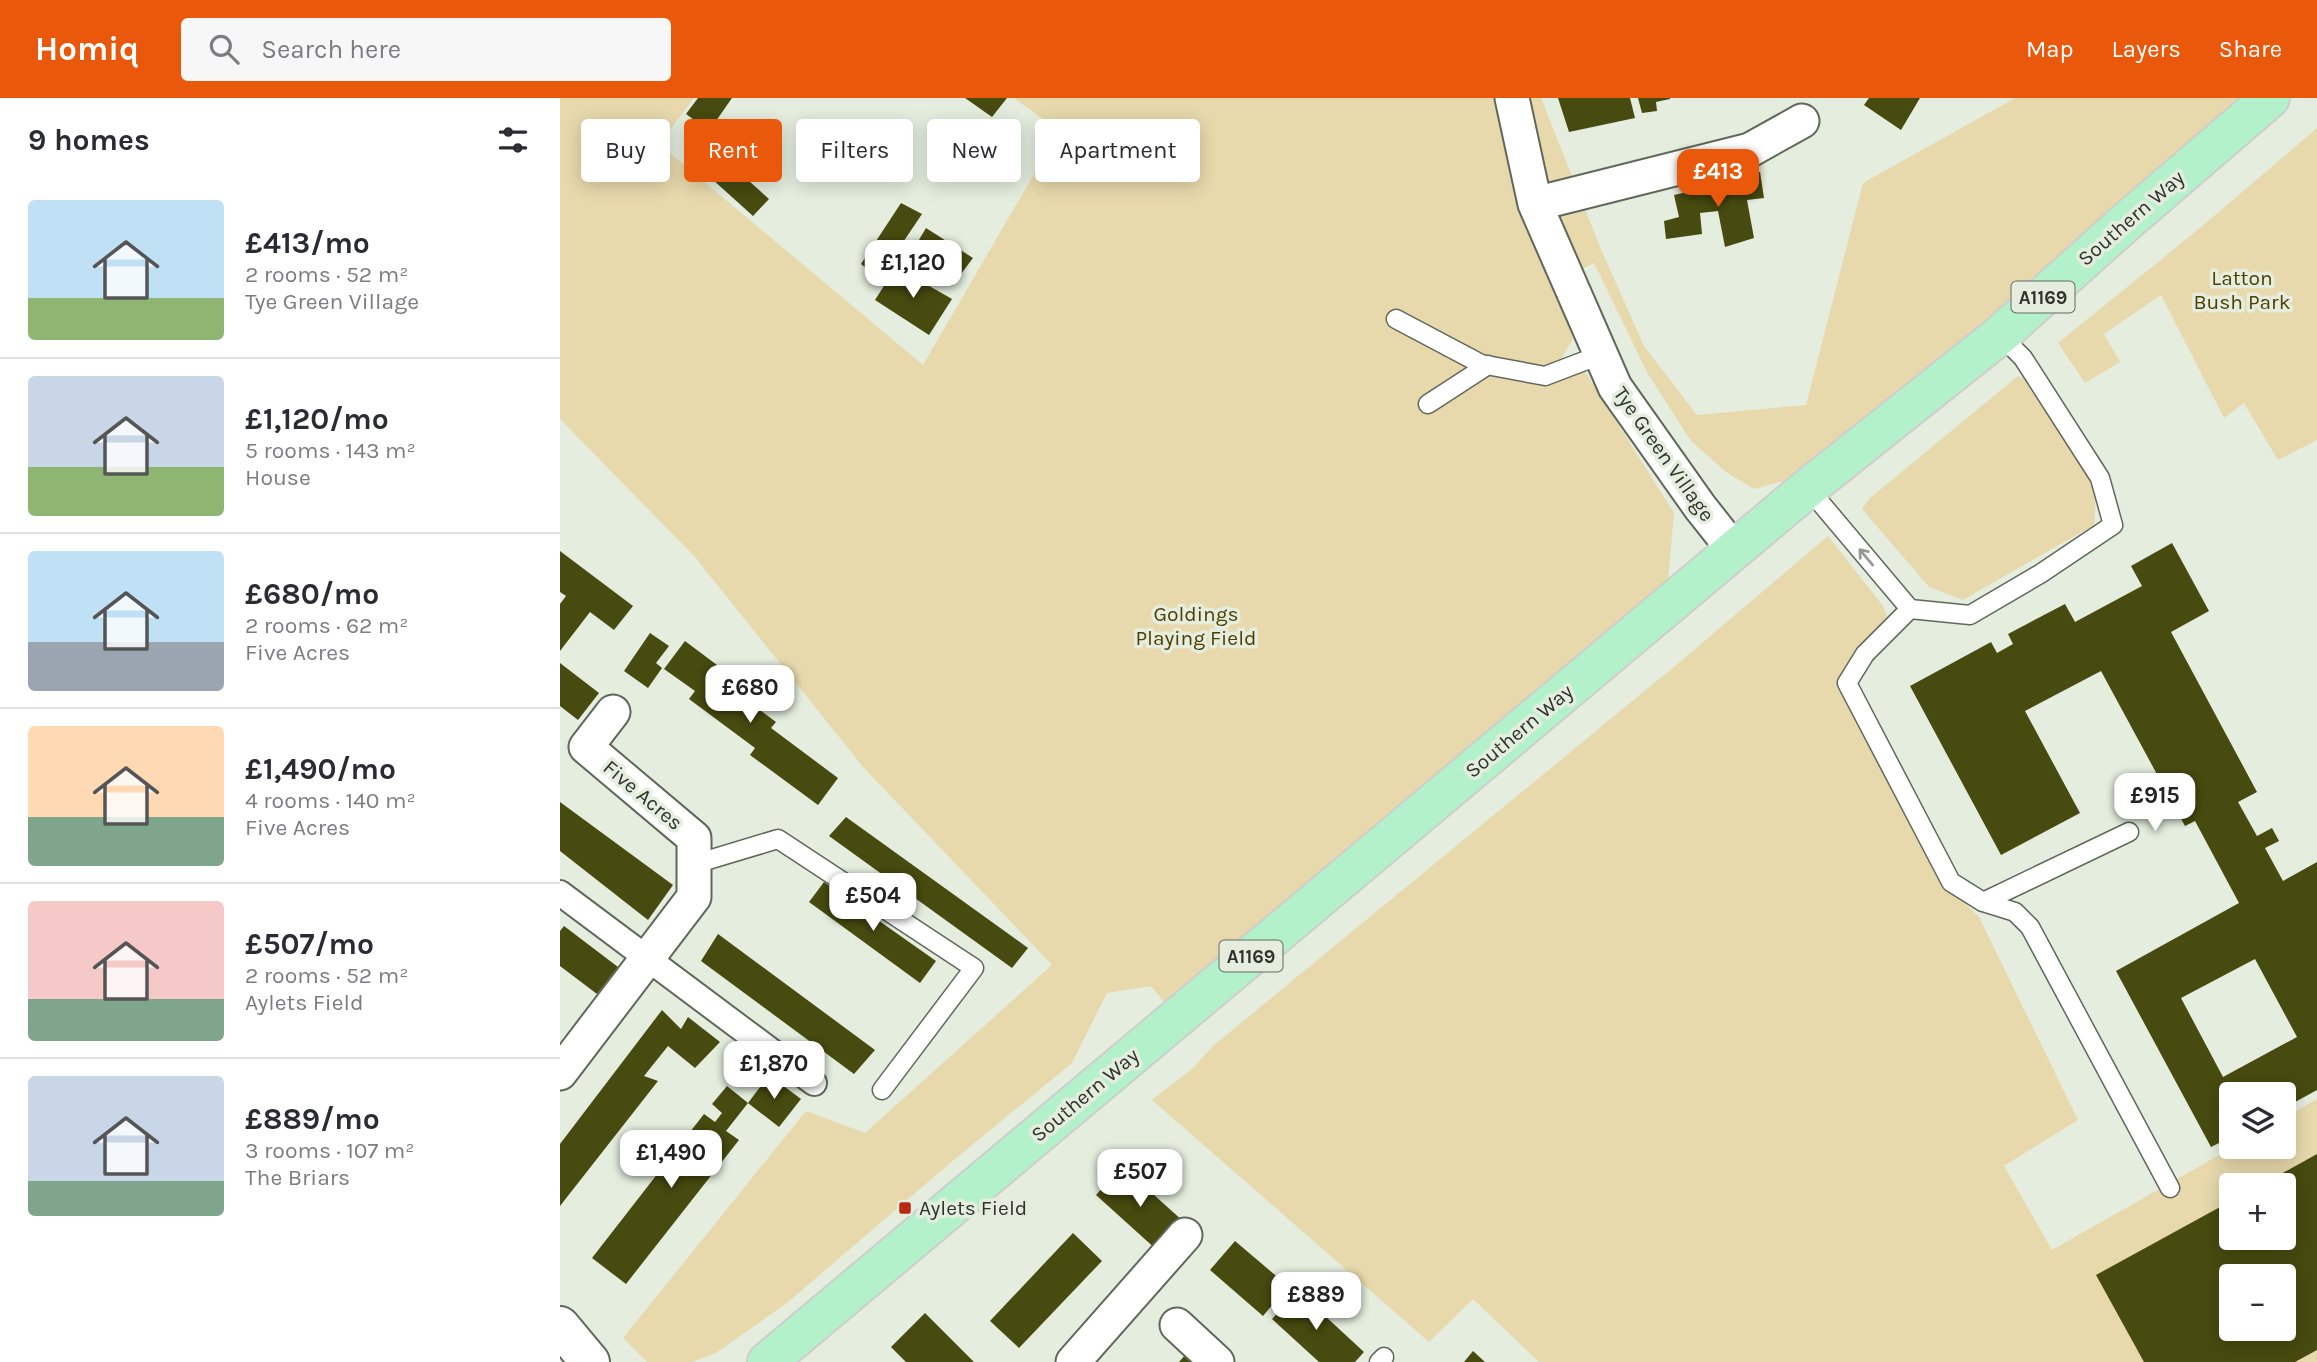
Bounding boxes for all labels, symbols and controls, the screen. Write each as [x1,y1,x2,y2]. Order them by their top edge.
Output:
search box [181,18,671,81]
text: Homiq [35,30,139,68]
icon: search [205,30,243,68]
text: Search here [261,34,401,65]
text: Map [2026,35,2074,63]
text: Layers [2112,35,2181,63]
text: Share [2219,35,2282,63]
chip: Buy [581,119,670,182]
chip: Rent [684,119,782,182]
chip: Filters [796,119,913,182]
chip: New [927,119,1021,182]
chip: Apartment [1035,119,1200,182]
icon: filters [494,121,532,159]
text: 9 homes [28,122,150,158]
pin: £413 [1677,150,1759,209]
text: £413 [1693,158,1743,185]
street label: Southern Way [2073,165,2189,271]
text: £413/mo [245,225,370,261]
icon: home [84,228,168,312]
pin: £1,120 [856,240,970,300]
text: £1,120 [881,249,945,276]
text: 2 rooms · 52 m² [245,261,408,288]
park label: Latton Bush Park [2193,266,2291,314]
road number: A1169 [2012,281,2074,312]
text: Tye Green Village [245,288,419,315]
street label: Tye Green Village [1609,382,1719,526]
text: £1,120/mo [245,401,389,437]
icon: home [84,404,168,488]
text: 5 rooms · 143 m² [245,437,416,464]
text: House [245,464,311,491]
one-way arrow [1858,548,1874,566]
text: £680/mo [245,576,379,612]
icon: home [84,579,168,663]
park label: Goldings Playing Field [1136,602,1256,650]
text: 2 rooms · 62 m² [245,612,409,639]
text: Five Acres [245,639,350,666]
pin: £680 [709,666,791,725]
text: £680 [721,674,779,701]
street label: Southern Way [1460,679,1578,783]
text: £1,490/mo [245,751,396,787]
icon: home [84,754,168,838]
street label: Five Acres [599,755,687,835]
pin: £915 [2114,774,2196,833]
text: £915 [2130,782,2180,809]
text: 4 rooms · 140 m² [245,787,416,814]
text: Five Acres [245,814,350,841]
pin: £504 [832,874,914,933]
text: £504 [845,882,901,909]
text: £507/mo [245,926,374,962]
icon: home [84,929,168,1013]
road number: A1169 [1220,940,1282,972]
text: 2 rooms · 52 m² [245,962,408,989]
text: Aylets Field [245,989,364,1016]
pin: £1,870 [717,1042,831,1101]
street label: Southern Way [1026,1043,1144,1147]
text: £1,870 [740,1050,808,1077]
map controls [2219,1082,2296,1341]
button: layers [2219,1082,2296,1159]
text: £889/mo [245,1101,380,1137]
icon: home [84,1104,168,1188]
pin: £1,490 [614,1130,728,1190]
text: 3 rooms · 107 m² [245,1137,414,1164]
text: £1,490 [636,1139,706,1166]
pin: £507 [1099,1150,1181,1209]
text: £507 [1113,1158,1167,1185]
text: The Briars [245,1164,350,1191]
button: + [2219,1173,2296,1250]
place label: Aylets Field [919,1196,1027,1220]
marker: Aylets Field [897,1200,913,1216]
button: − [2219,1264,2296,1341]
pin: £889 [1275,1272,1357,1332]
text: £889 [1287,1281,1345,1308]

